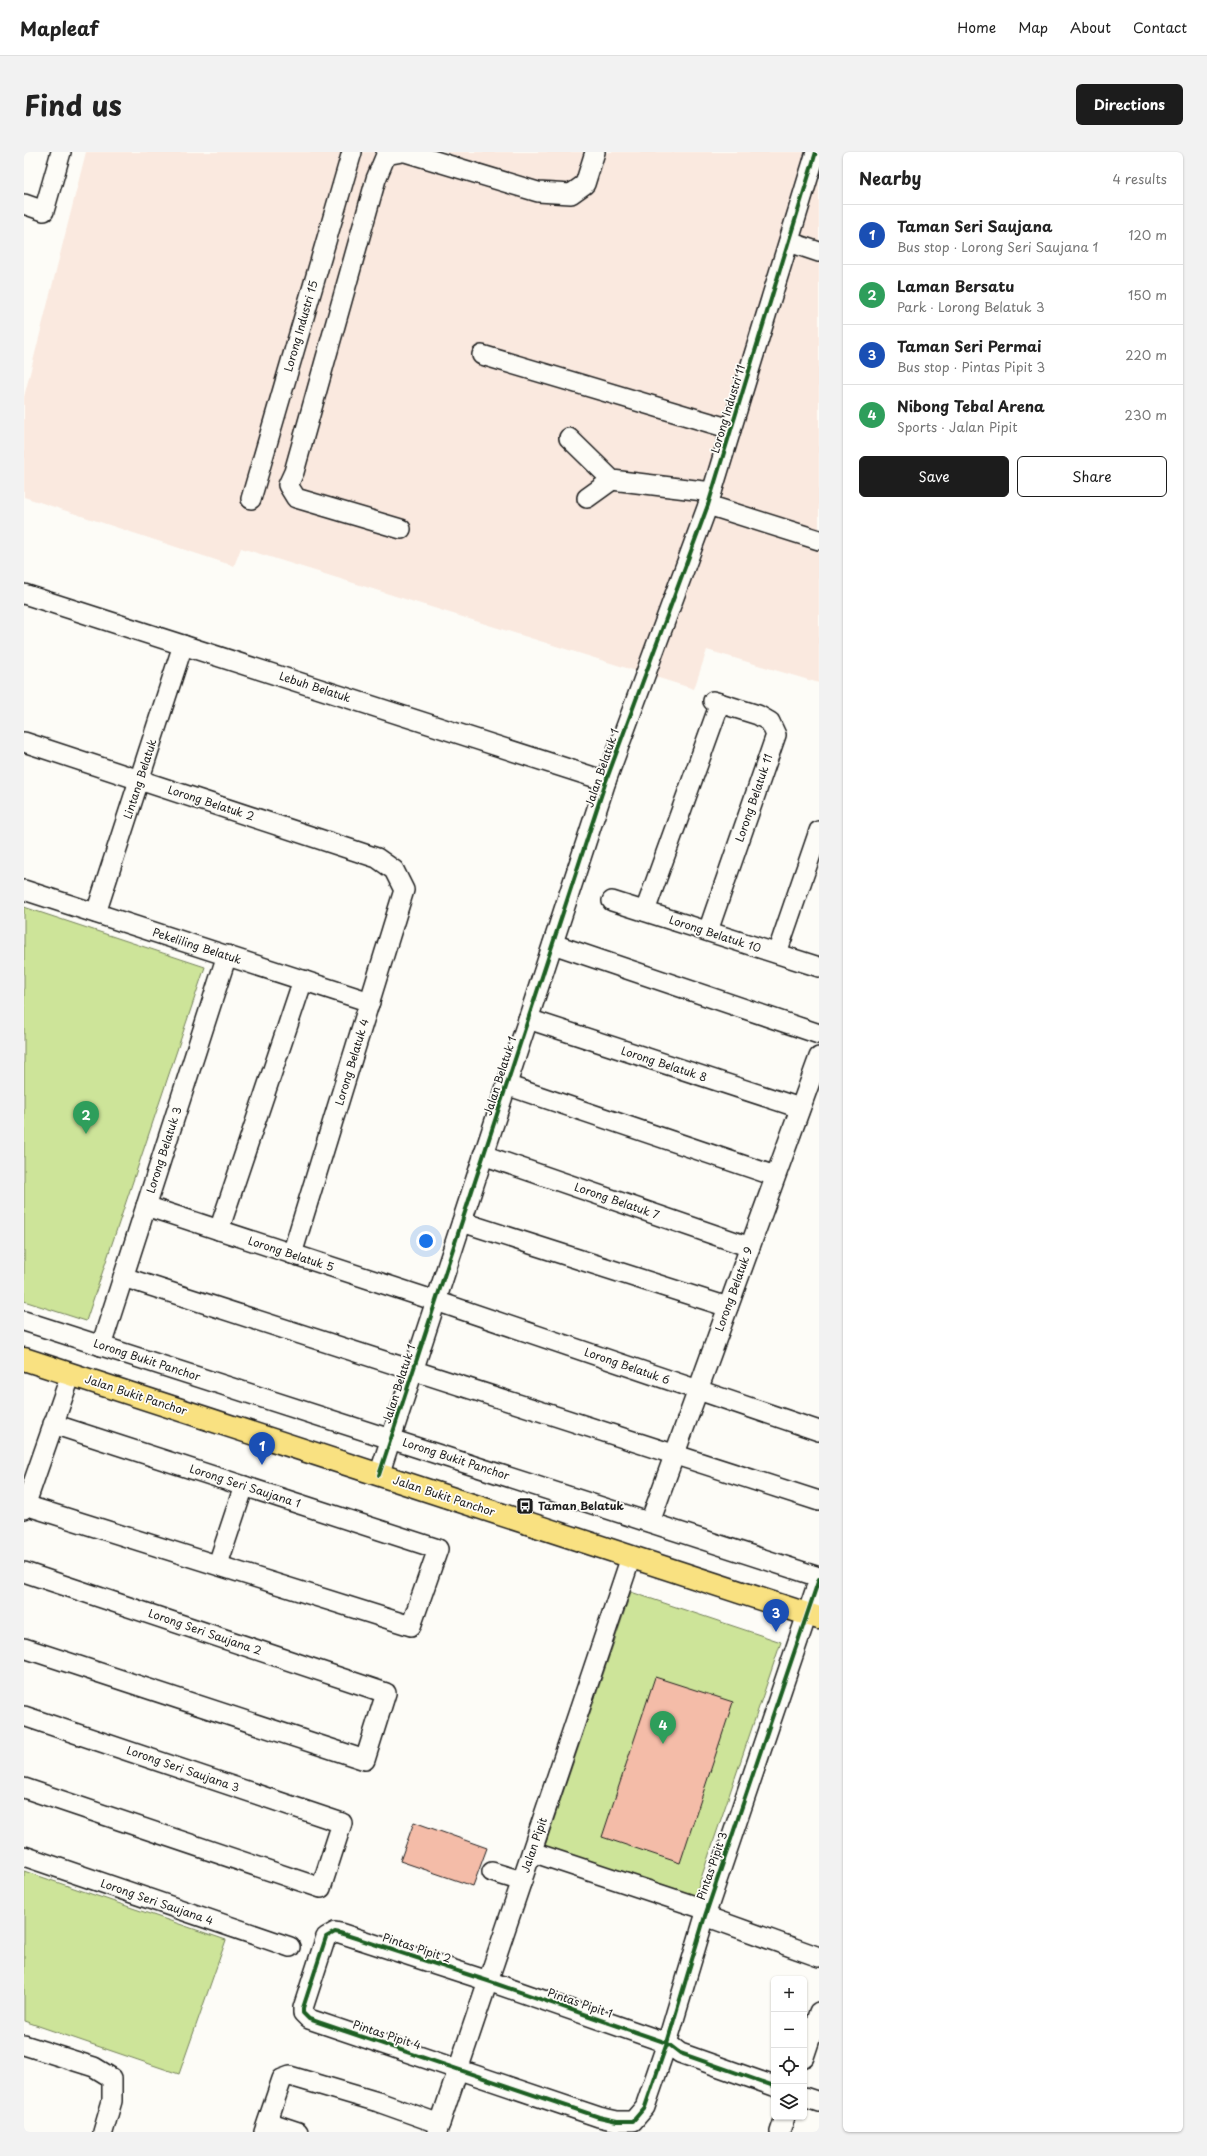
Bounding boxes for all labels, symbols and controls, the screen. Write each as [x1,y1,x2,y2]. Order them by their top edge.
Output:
text: Mapleaf [20,14,98,42]
text: Home [957,17,996,38]
text: Map [1018,17,1048,38]
text: About [1070,17,1111,38]
text: Contact [1133,17,1187,38]
text: Find us [24,83,122,126]
button: Directions [1076,84,1183,125]
text: Nearby [859,165,921,191]
text: 4 results [1113,169,1167,188]
text: Taman Seri Saujana [897,214,1053,237]
text: 1 [869,225,875,244]
text: 120 m [1128,225,1167,244]
text: Bus stop · Lorong Seri Saujana 1 [897,237,1098,256]
text: Laman Bersatu [897,274,1015,297]
street label: Lorong Industri 15 [279,278,322,374]
text: 2 [867,285,877,304]
text: 150 m [1128,285,1167,304]
text: Park · Lorong Belatuk 3 [897,297,1045,316]
text: Taman Seri Permai [897,334,1042,357]
text: 3 [868,345,876,364]
text: 220 m [1125,345,1167,364]
text: Bus stop · Pintas Pipit 3 [897,357,1045,376]
street label: Lorong Industri 11 [706,363,749,455]
text: Nibong Tebal Arena [897,394,1045,417]
text: 4 [868,405,876,424]
text: 230 m [1125,405,1167,424]
text: Sports · Jalan Pipit [897,417,1018,436]
button: Save [859,456,1009,497]
button: Share [1017,456,1167,497]
street label: Lebuh Belatuk [277,667,353,706]
street label: Jalan Belatuk 1 [580,726,623,809]
street label: Lintang Belatuk [119,736,161,821]
street label: Lorong Belatuk 11 [731,752,777,844]
street label: Lorong Belatuk 2 [166,781,257,825]
street label: Lorong Belatuk 10 [667,911,763,956]
street label: Pekeliling Belatuk [151,923,244,968]
street label: Lorong Belatuk 4 [330,1016,373,1107]
street label: Jalan Belatuk 1 [479,1034,520,1118]
street label: Lorong Belatuk 8 [619,1042,709,1085]
pin: 2 [73,1101,99,1134]
street label: Lorong Belatuk 3 [142,1104,186,1195]
street label: Lorong Belatuk 7 [572,1178,662,1223]
your location [416,1231,436,1251]
street label: Lorong Belatuk 5 [246,1232,336,1275]
street label: Lorong Belatuk 9 [710,1244,757,1334]
street label: Lorong Bukit Panchor [92,1334,204,1385]
street label: Jalan Belatuk 1 [378,1342,419,1426]
street label: Lorong Belatuk 6 [582,1343,672,1388]
street label: Jalan Bukit Panchor [83,1370,190,1419]
pin: 1 [249,1432,275,1465]
street label: Lorong Bukit Panchor [401,1433,513,1484]
street label: Lorong Seri Saujana 1 [187,1460,303,1512]
street label: Jalan Bukit Panchor [391,1471,498,1520]
bus stop icon: Taman Belatuk [515,1496,535,1516]
place label: Taman Belatuk [538,1497,624,1514]
pin: 3 [763,1599,789,1632]
street label: Lorong Seri Saujana 2 [146,1604,264,1659]
pin: 4 [650,1711,676,1744]
street label: Lorong Seri Saujana 3 [124,1741,242,1796]
street label: Jalan Pipit [516,1815,551,1875]
street label: Pintas Pipit 3 [692,1829,731,1902]
street label: Lorong Seri Saujana 4 [98,1874,216,1929]
street label: Pintas Pipit 2 [381,1928,454,1967]
map controls [771,1976,807,2120]
button: + [771,1976,807,2012]
street label: Pintas Pipit 1 [545,1983,615,2022]
button: − [771,2012,807,2048]
street label: Pintas Pipit 4 [351,2016,423,2054]
button: locate [771,2048,807,2084]
button: layers [771,2084,807,2120]

